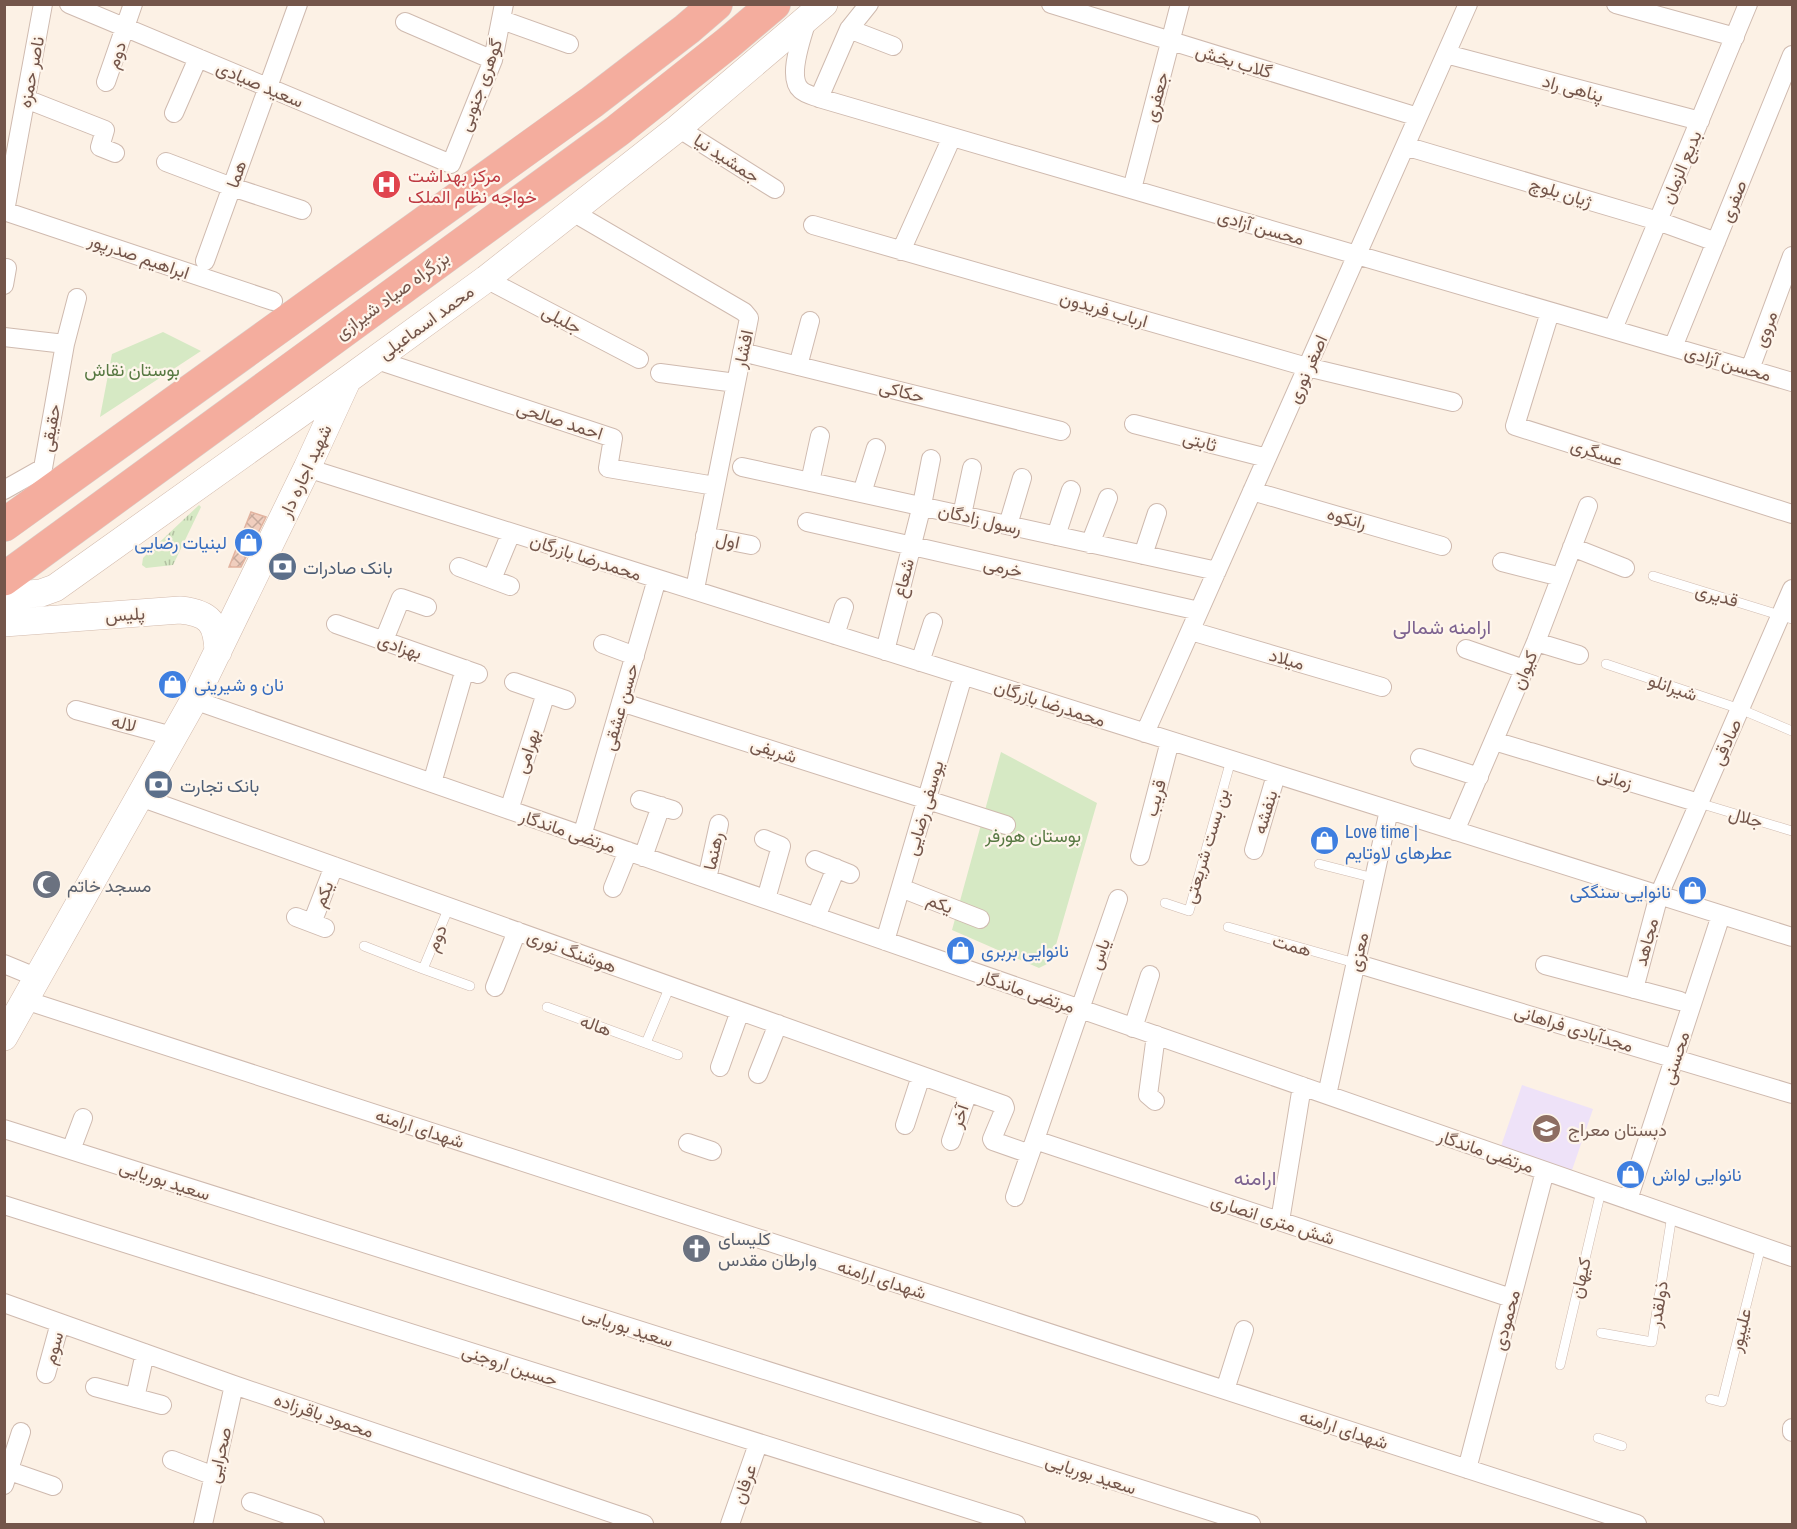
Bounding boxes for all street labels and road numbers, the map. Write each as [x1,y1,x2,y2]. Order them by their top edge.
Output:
street label: ناصر حمزه [12,34,50,110]
street label: گوهری جنوبی [452,35,508,135]
street label: دوم [100,38,132,72]
street label: گلاب بخش [1193,38,1275,84]
street label: سعید صیادی [213,54,307,114]
street label: پناهی راد [1540,68,1606,108]
street label: جعفری [1137,69,1175,125]
street label: بدیع الزمان [1654,126,1708,208]
street label: جمشید نیا [689,127,765,189]
street label: هما [220,157,252,191]
street label: ژیان بلوچ [1527,171,1596,214]
street label: صفری [1713,176,1753,226]
street label: محسن آزادی [1215,203,1307,251]
street label: ابراهیم صدرپور [84,227,193,285]
street label: بزرگراه صیاد شیرازی [330,245,454,345]
street label: محمد اسماعیلی [373,279,479,365]
street label: ارباب فریدون [1057,285,1151,333]
street label: جلیلی [538,298,586,340]
street label: مروی [1747,307,1783,351]
street label: افشار [727,328,759,371]
street label: اصغر نوری [1281,331,1333,407]
street label: محسن آزادی [1682,339,1774,387]
street label: حکاکی [877,373,927,409]
street label: احمد صالحی [514,394,606,446]
street label: حقیقی [34,402,66,454]
street label: شهید اجاره دار [272,420,338,523]
street label: ثابتی [1180,425,1220,457]
street label: عسگری [1568,432,1626,472]
street label: رسول زادگان [936,497,1024,541]
street label: رانکوه [1324,500,1370,536]
street label: اول [714,525,742,555]
street label: محمدرضا بازرگان [527,527,645,587]
street label: خرمی [981,550,1025,584]
street label: شعاع [886,556,920,600]
street label: قدیری [1693,577,1741,613]
street label: پلیس [104,600,146,628]
street label: بهزادی [374,627,426,665]
street label: میلاد [1266,642,1308,676]
street label: کیوان [1505,647,1543,693]
street label: حسن عشقی [596,661,644,753]
street label: شیرانلو [1645,667,1701,707]
street label: محمدرضا بازرگان [991,673,1109,733]
street label: لاله [109,708,139,738]
street label: صادقی [1705,715,1747,769]
street label: بهرامی [508,725,546,777]
street label: شریفی [748,731,800,769]
street label: یوسفی رضایی [899,758,949,858]
street label: زمانی [1594,761,1636,795]
street label: قریب [1138,777,1172,819]
street label: بن بست شریعتی [1177,785,1235,907]
street label: بنفشه [1246,787,1284,837]
street label: جلال [1726,800,1766,834]
street label: مرتضی ماندگار [516,803,619,859]
street label: رهنما [697,830,729,872]
street label: یکم [307,877,339,911]
street label: یکم [923,887,957,919]
street label: مجاهد [1628,915,1664,969]
street label: دوم [419,921,453,955]
street label: هوشنگ نوری [524,923,620,979]
street label: همت [1270,928,1314,962]
street label: معزی [1342,930,1374,974]
street label: یاس [1082,935,1116,973]
street label: مرتضی ماندگار [975,963,1078,1019]
street label: مجدآبادی فراهانی [1511,998,1637,1058]
street label: هاله [577,1008,615,1042]
street label: محسنی [1655,1028,1695,1088]
street label: آخر [943,1099,975,1132]
street label: شهدای ارامنه [372,1102,468,1154]
street label: مرتضی ماندگار [1434,1123,1537,1179]
street label: سعید بوریایی [116,1154,214,1206]
street label: شش متری انصاری [1208,1187,1338,1251]
street label: شهدای ارامنه [834,1253,930,1305]
street label: کیهان [1563,1255,1597,1301]
street label: ذولقدر [1642,1279,1674,1330]
street label: محمودی [1486,1287,1526,1353]
street label: سعید بوریایی [579,1301,677,1353]
street label: علیپور [1722,1306,1757,1355]
street label: سوم [36,1329,70,1367]
street label: حسین اروجنی [459,1338,561,1392]
street label: محمود باقرزاده [271,1386,377,1444]
street label: شهدای ارامنه [1296,1403,1392,1455]
street label: صحرایی [200,1424,238,1486]
street label: سعید بوریایی [1042,1448,1140,1500]
street label: عرفان [726,1461,762,1507]

